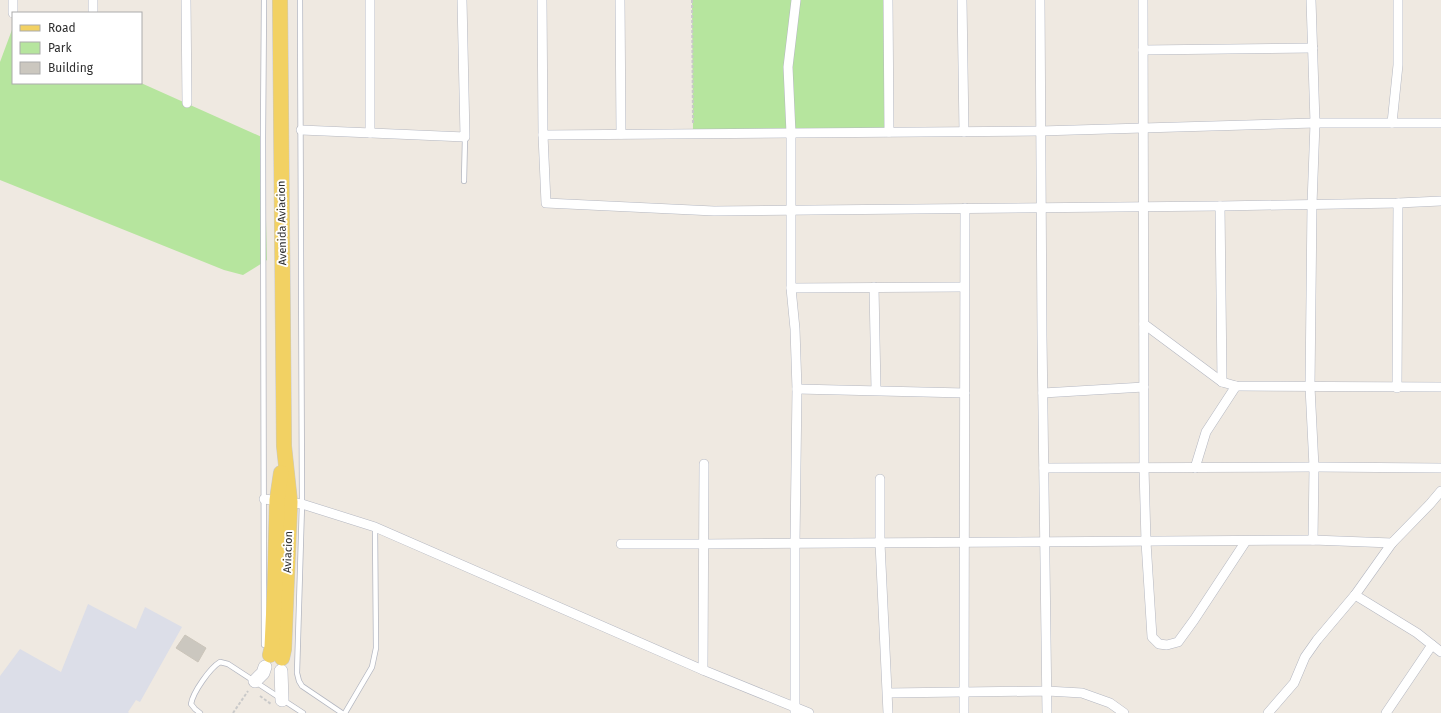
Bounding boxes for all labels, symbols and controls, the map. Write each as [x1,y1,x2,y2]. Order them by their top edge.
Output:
legend [12,12,142,84]
text: Road [48,21,76,35]
text: Park [48,41,72,55]
text: Building [48,61,94,75]
street label: Avenida Aviacion [275,181,289,265]
street label: Aviacion [281,531,295,573]

